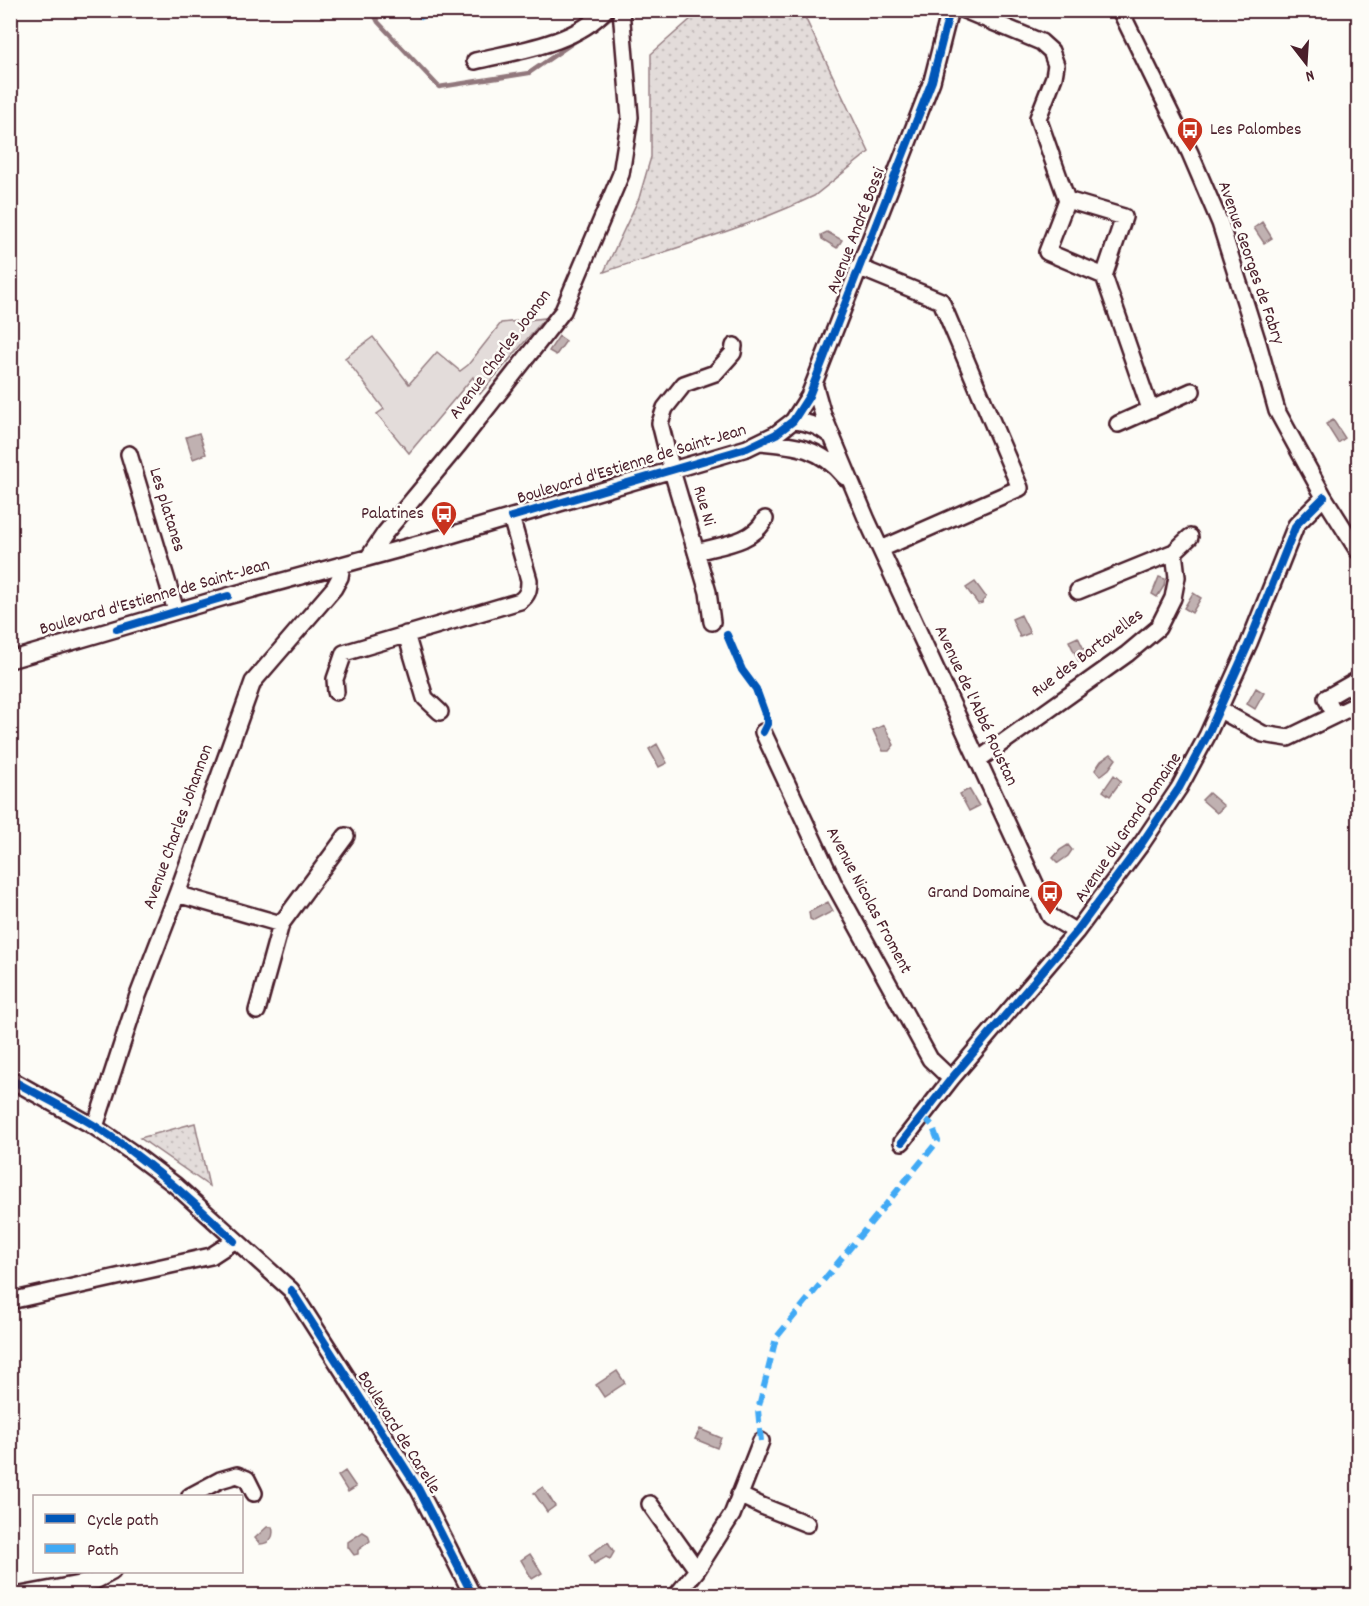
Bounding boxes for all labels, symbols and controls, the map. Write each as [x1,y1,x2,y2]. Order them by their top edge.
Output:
north arrow [1276,33,1336,93]
text: N [1302,63,1317,87]
bus stop icon: Les Palombes [1175,115,1205,153]
place label: Les Palombes [1210,118,1302,143]
street label: Avenue André Bossi [821,164,893,298]
street label: Avenue Georges de Fabry [1210,178,1290,349]
street label: Avenue Charles Joanon [444,285,558,425]
street label: Boulevard d'Estienne de Saint-Jean [514,418,750,512]
street label: Les platanes [141,465,191,555]
street label: Rue Ni [685,483,721,529]
bus stop icon: Palatines [429,499,459,537]
place label: Palatines [361,502,424,527]
street label: Boulevard d'Estienne de Saint-Jean [37,553,273,643]
street label: Rue des Bartavelles [1027,603,1149,705]
street label: Avenue de l'Abbé Roustan [927,622,1023,790]
street label: Avenue Charles Johannon [138,741,220,913]
street label: Avenue du Grand Domaine [1069,748,1189,908]
street label: Avenue Nicolas Froment [819,823,918,979]
bus stop icon: Grand Domaine [1035,878,1065,916]
place label: Grand Domaine [927,881,1030,906]
street label: Boulevard de Carelle [350,1367,446,1499]
legend [33,1495,243,1573]
text: Cycle path [87,1509,158,1534]
text: Path [87,1539,119,1564]

